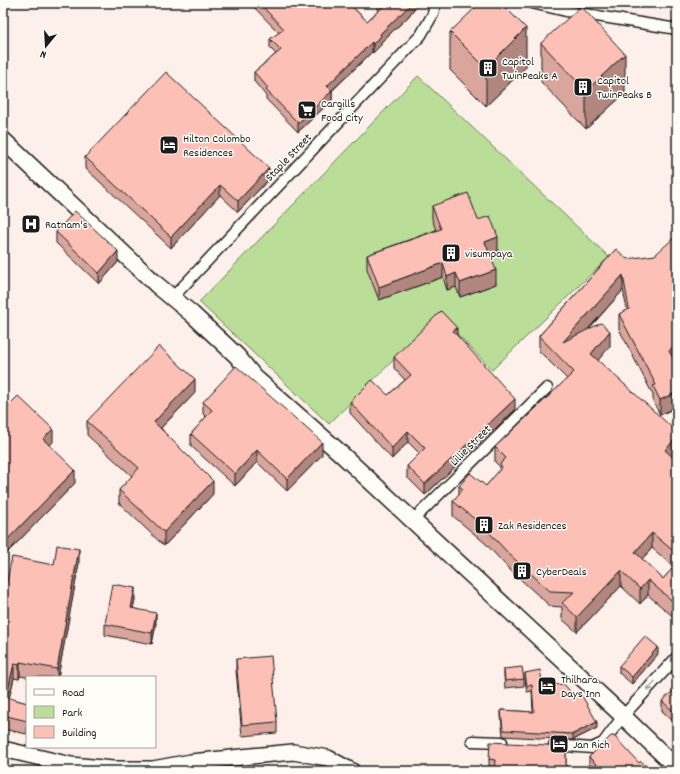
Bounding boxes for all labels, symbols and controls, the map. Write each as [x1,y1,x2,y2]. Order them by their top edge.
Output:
north arrow [26,26,66,66]
text: N [38,45,49,62]
place label: Capitol TwinPeaks A [502,54,558,85]
building icon: Capitol TwinPeaks A [477,57,499,79]
place label: Capitol TwinPeaks B [597,73,652,104]
building icon: Capitol TwinPeaks B [572,76,594,98]
place label: Cargills Food City [321,96,364,127]
supermarket icon: Cargills Food City [296,99,318,121]
street label: Staple Street [262,130,317,186]
place label: Hilton Colombo Residences [183,131,251,162]
hotel icon: Hilton Colombo Residences [158,134,180,156]
hospital icon: Ratnam's [20,213,42,235]
place label: Ratnam's [45,217,88,234]
building icon: visumpaya [440,242,462,264]
place label: visumpaya [465,246,513,263]
street label: Lillie Street [447,421,496,471]
building icon: Zak Residences [473,514,495,536]
place label: Zak Residences [498,518,567,535]
building icon: CyberDeals [511,560,533,582]
place label: CyberDeals [536,564,587,581]
place label: Thilhara Days Inn [561,672,601,703]
hotel icon: Thilhara Days Inn [536,675,558,697]
legend [26,676,156,748]
one-way arrow [647,680,656,690]
text: Road [62,685,84,702]
text: Park [62,705,83,722]
text: Building [62,725,97,742]
hotel icon: Jan Rich [548,733,570,755]
place label: Jan Rich [573,737,610,754]

